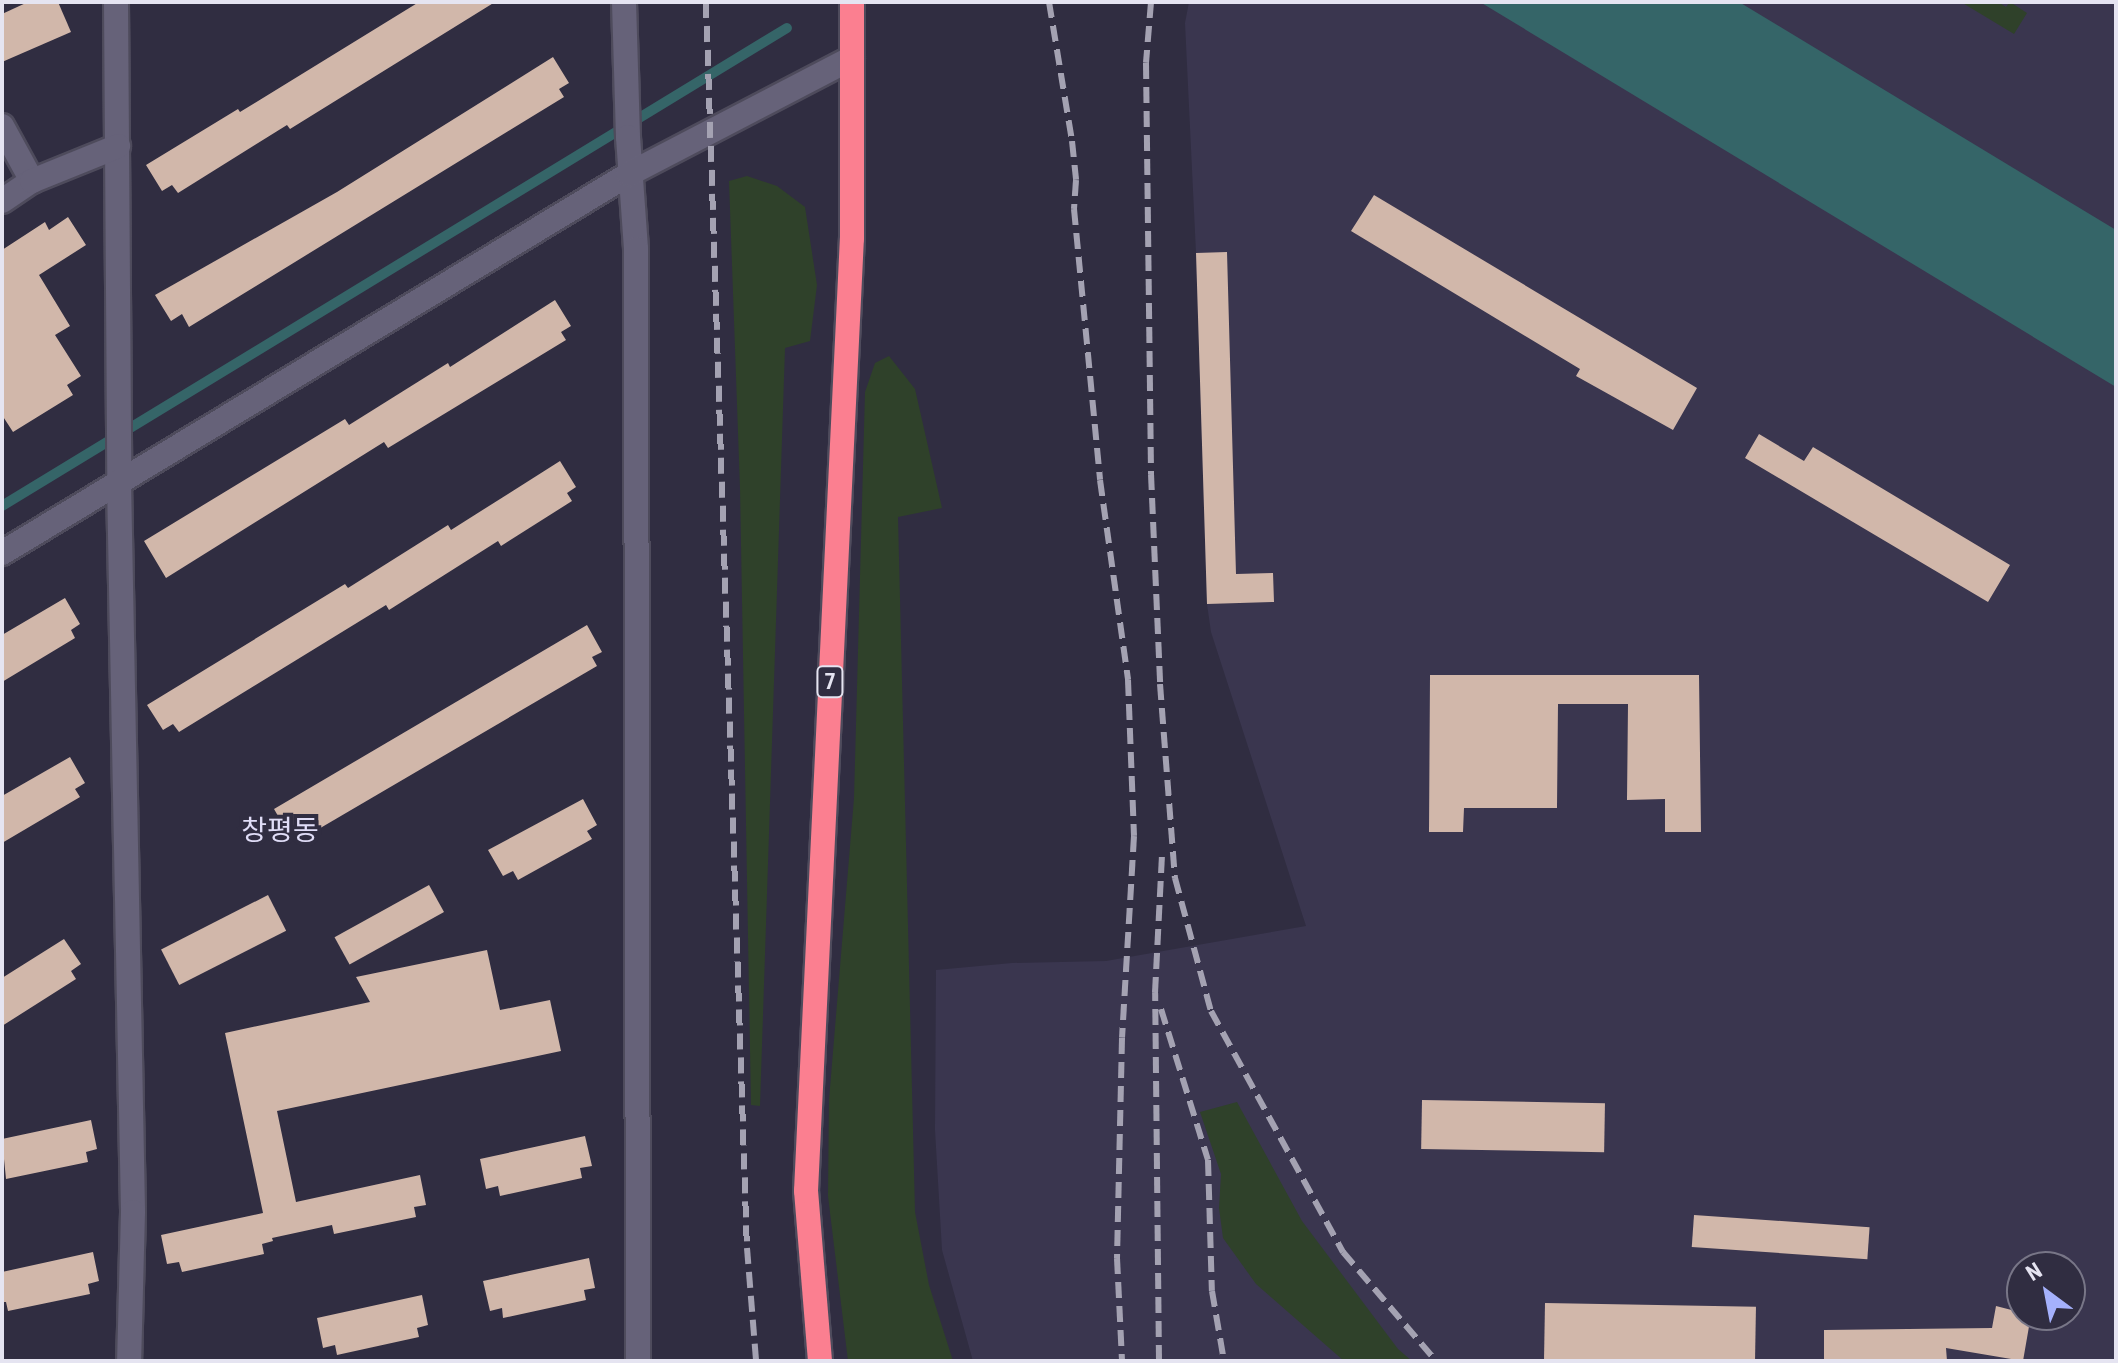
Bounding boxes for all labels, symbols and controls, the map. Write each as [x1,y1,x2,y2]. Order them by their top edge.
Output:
road number: 7 [816,664,844,700]
district label: 창평동 [241,814,319,848]
north arrow [2006,1251,2086,1331]
text: N [2022,1258,2046,1286]

